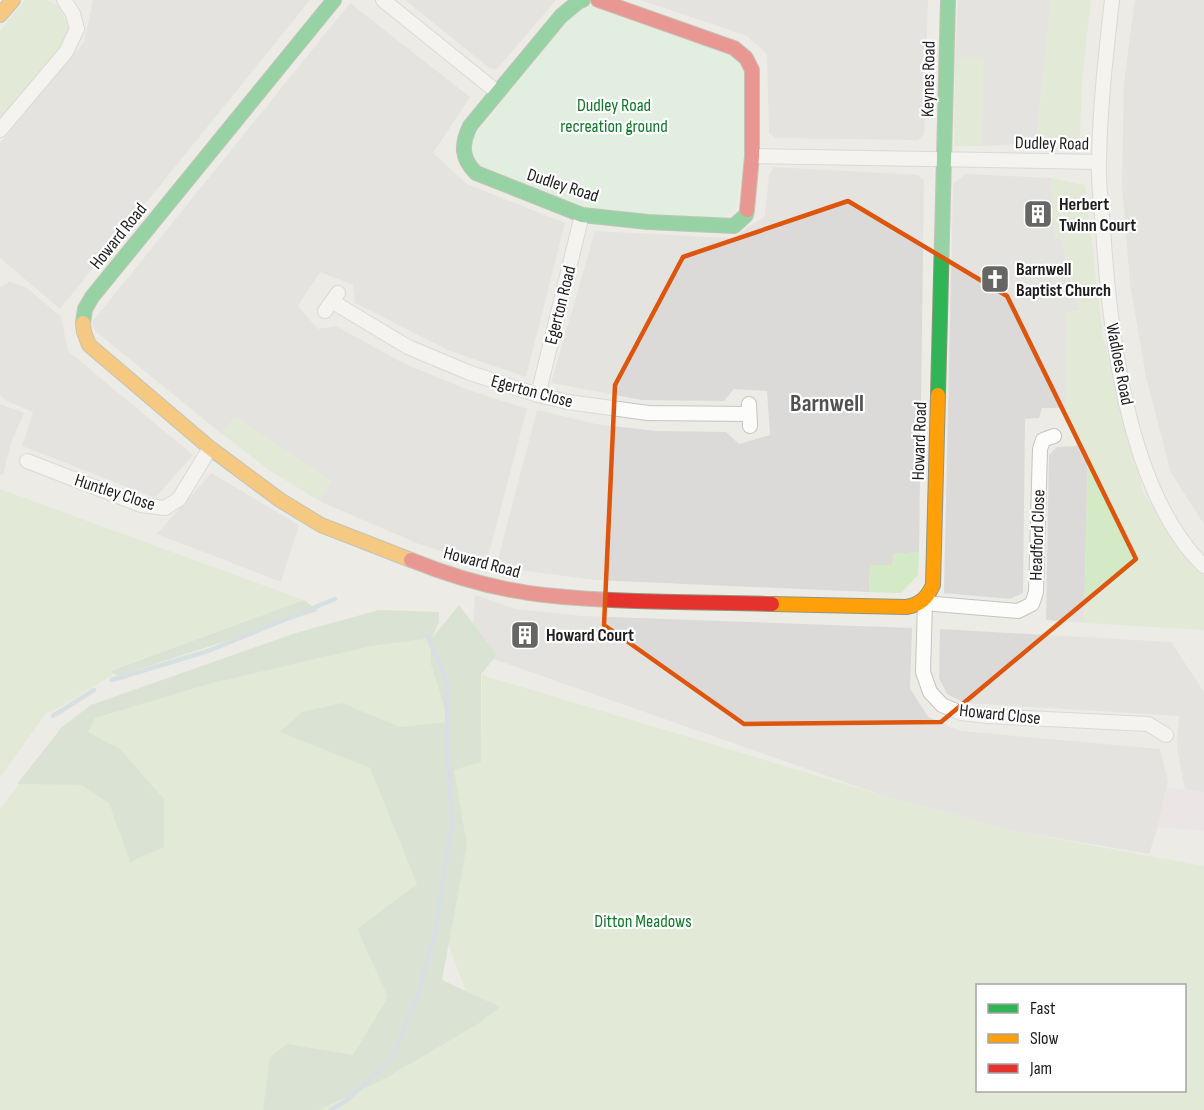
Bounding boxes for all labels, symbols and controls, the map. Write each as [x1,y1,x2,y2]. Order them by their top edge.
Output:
street label: Keynes Road [917,41,940,117]
park label: Dudley Road recreation ground [560,95,668,137]
street label: Dudley Road [1015,132,1089,155]
street label: Dudley Road [524,164,601,207]
place label: Herbert Twinn Court [1059,194,1136,236]
building icon: Herbert Twinn Court [1022,198,1054,230]
street label: Howard Road [86,199,151,273]
place label: Barnwell Baptist Church [1016,259,1111,301]
church icon: Barnwell Baptist Church [979,263,1011,295]
street label: Egerton Road [541,264,580,347]
street label: Wadloes Road [1101,321,1138,407]
street label: Egerton Close [489,370,575,412]
district label: Barnwell [790,389,864,418]
street label: Howard Road [908,401,931,481]
street label: Huntley Close [72,470,158,515]
street label: Headford Close [1025,489,1050,581]
street label: Howard Road [441,542,523,583]
building icon: Howard Court [509,619,541,651]
place label: Howard Court [546,625,634,646]
street label: Howard Close [958,700,1042,729]
park label: Ditton Meadows [594,911,692,932]
legend [976,984,1186,1092]
text: Fast [1030,998,1056,1019]
text: Slow [1030,1028,1059,1049]
text: Jam [1029,1058,1052,1079]

